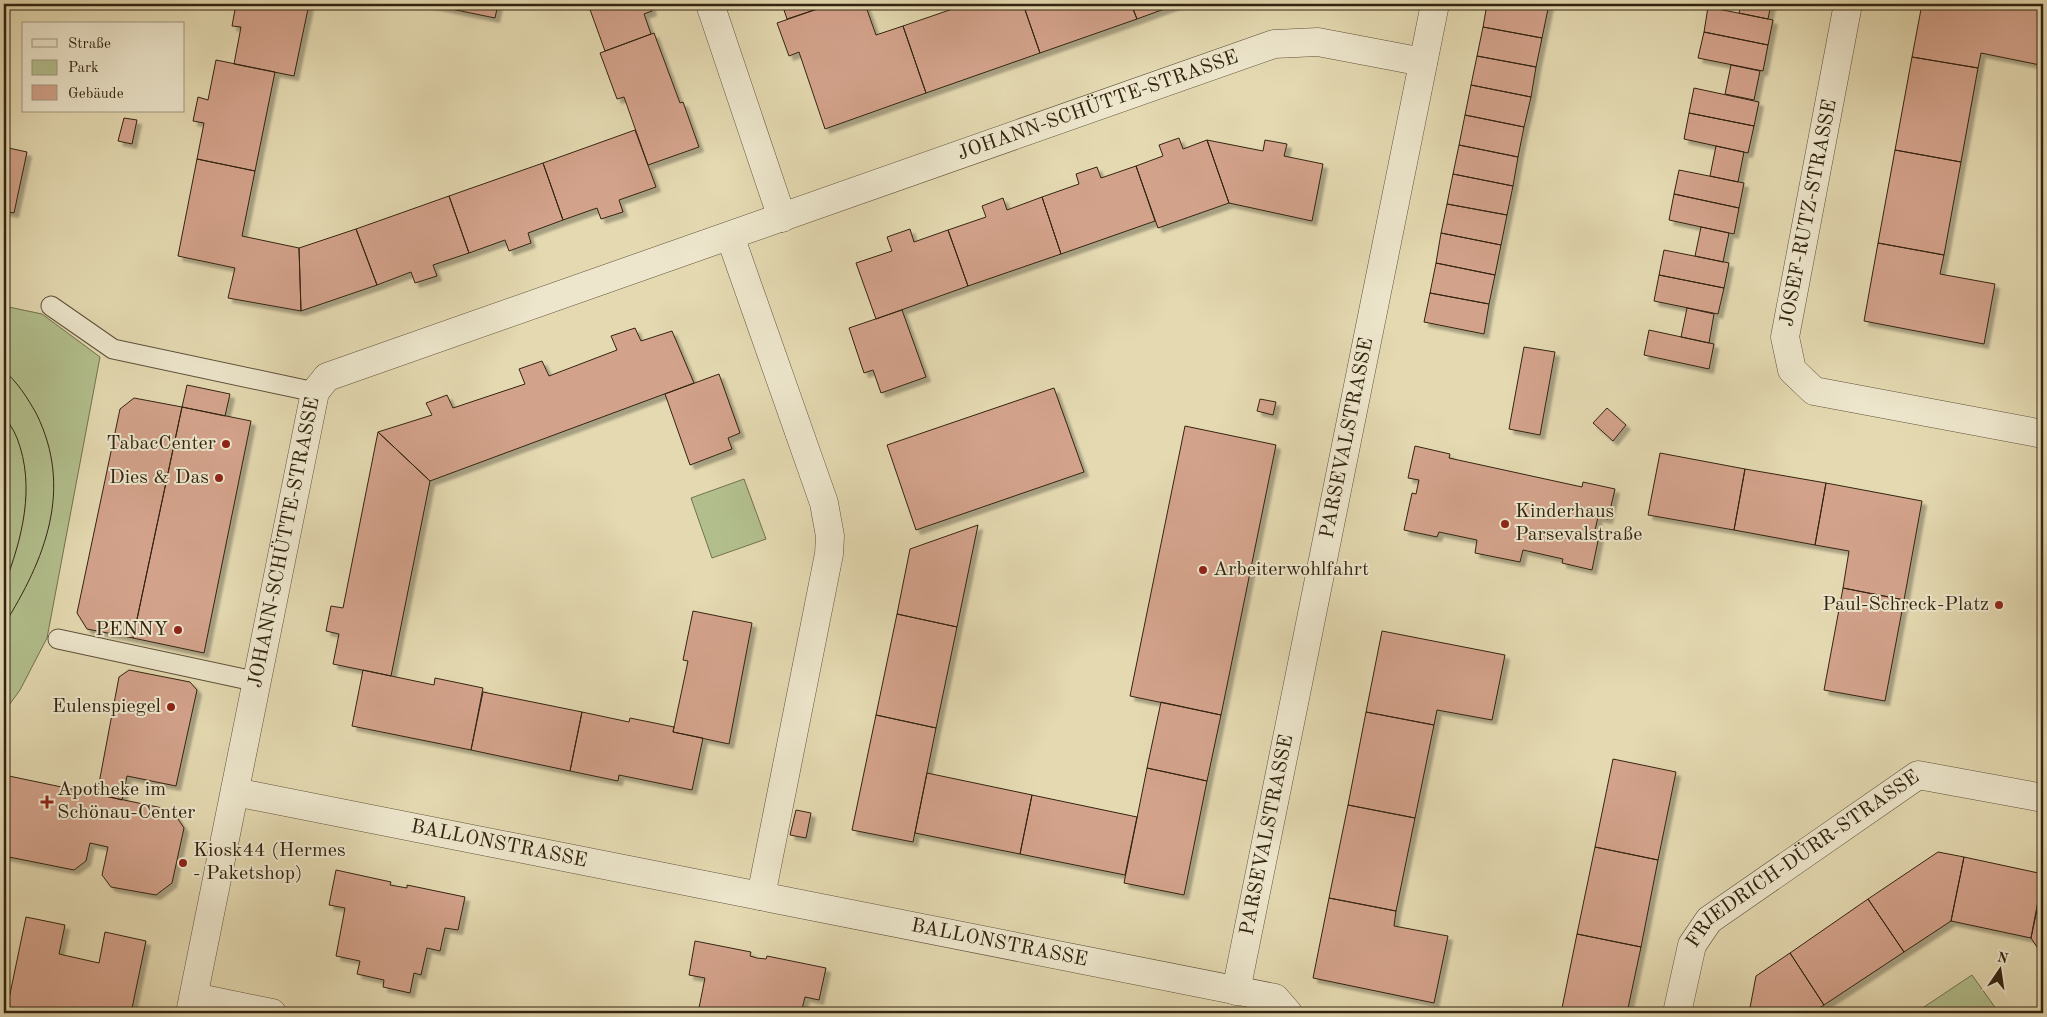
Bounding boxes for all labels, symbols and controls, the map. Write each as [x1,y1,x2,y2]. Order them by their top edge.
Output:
legend [22,22,185,112]
text: Straße [68,37,111,52]
street label: JOHANN-SCHÜTTE-STRASSE [955,47,1241,164]
text: Park [68,61,99,76]
text: Gebäude [68,87,124,102]
street label: JOSEF-RUTZ-STRASSE [1777,98,1841,328]
street label: PARSEVALSTRASSE [1317,336,1377,540]
street label: JOHANN-SCHÜTTE-STRASSE [246,395,324,689]
place label: TabacCenter [106,434,216,454]
marker: TabacCenter [220,438,232,450]
place label: Dies & Das [109,468,209,488]
marker: Dies & Das [213,472,225,484]
place label: Kinderhaus Parsevalstraße [1515,502,1642,545]
marker: Kinderhaus Parsevalstraße [1499,518,1511,530]
place label: Arbeiterwohlfahrt [1213,560,1369,580]
marker: Arbeiterwohlfahrt [1197,564,1209,576]
place label: Paul-Schreck-Platz [1822,595,1989,615]
marker: Paul-Schreck-Platz [1993,599,2005,611]
place label: PENNY [95,620,168,640]
marker: PENNY [172,624,184,636]
place label: Eulenspiegel [52,697,161,717]
marker: Eulenspiegel [165,701,177,713]
street label: PARSEVALSTRASSE [1237,733,1297,937]
street label: FRIEDRICH-DÜRR-STRASSE [1683,767,1923,952]
place label: Apotheke im Schönau-Center [57,780,195,823]
marker: Apotheke im Schönau-Center [41,796,53,808]
street label: BALLONSTRASSE [409,817,589,872]
place label: Kiosk44 (Hermes - Paketshop) [193,841,346,884]
marker: Kiosk44 (Hermes - Paketshop) [177,857,189,869]
street label: BALLONSTRASSE [909,916,1089,971]
north arrow [1974,944,2024,994]
text: N [1996,950,2010,966]

